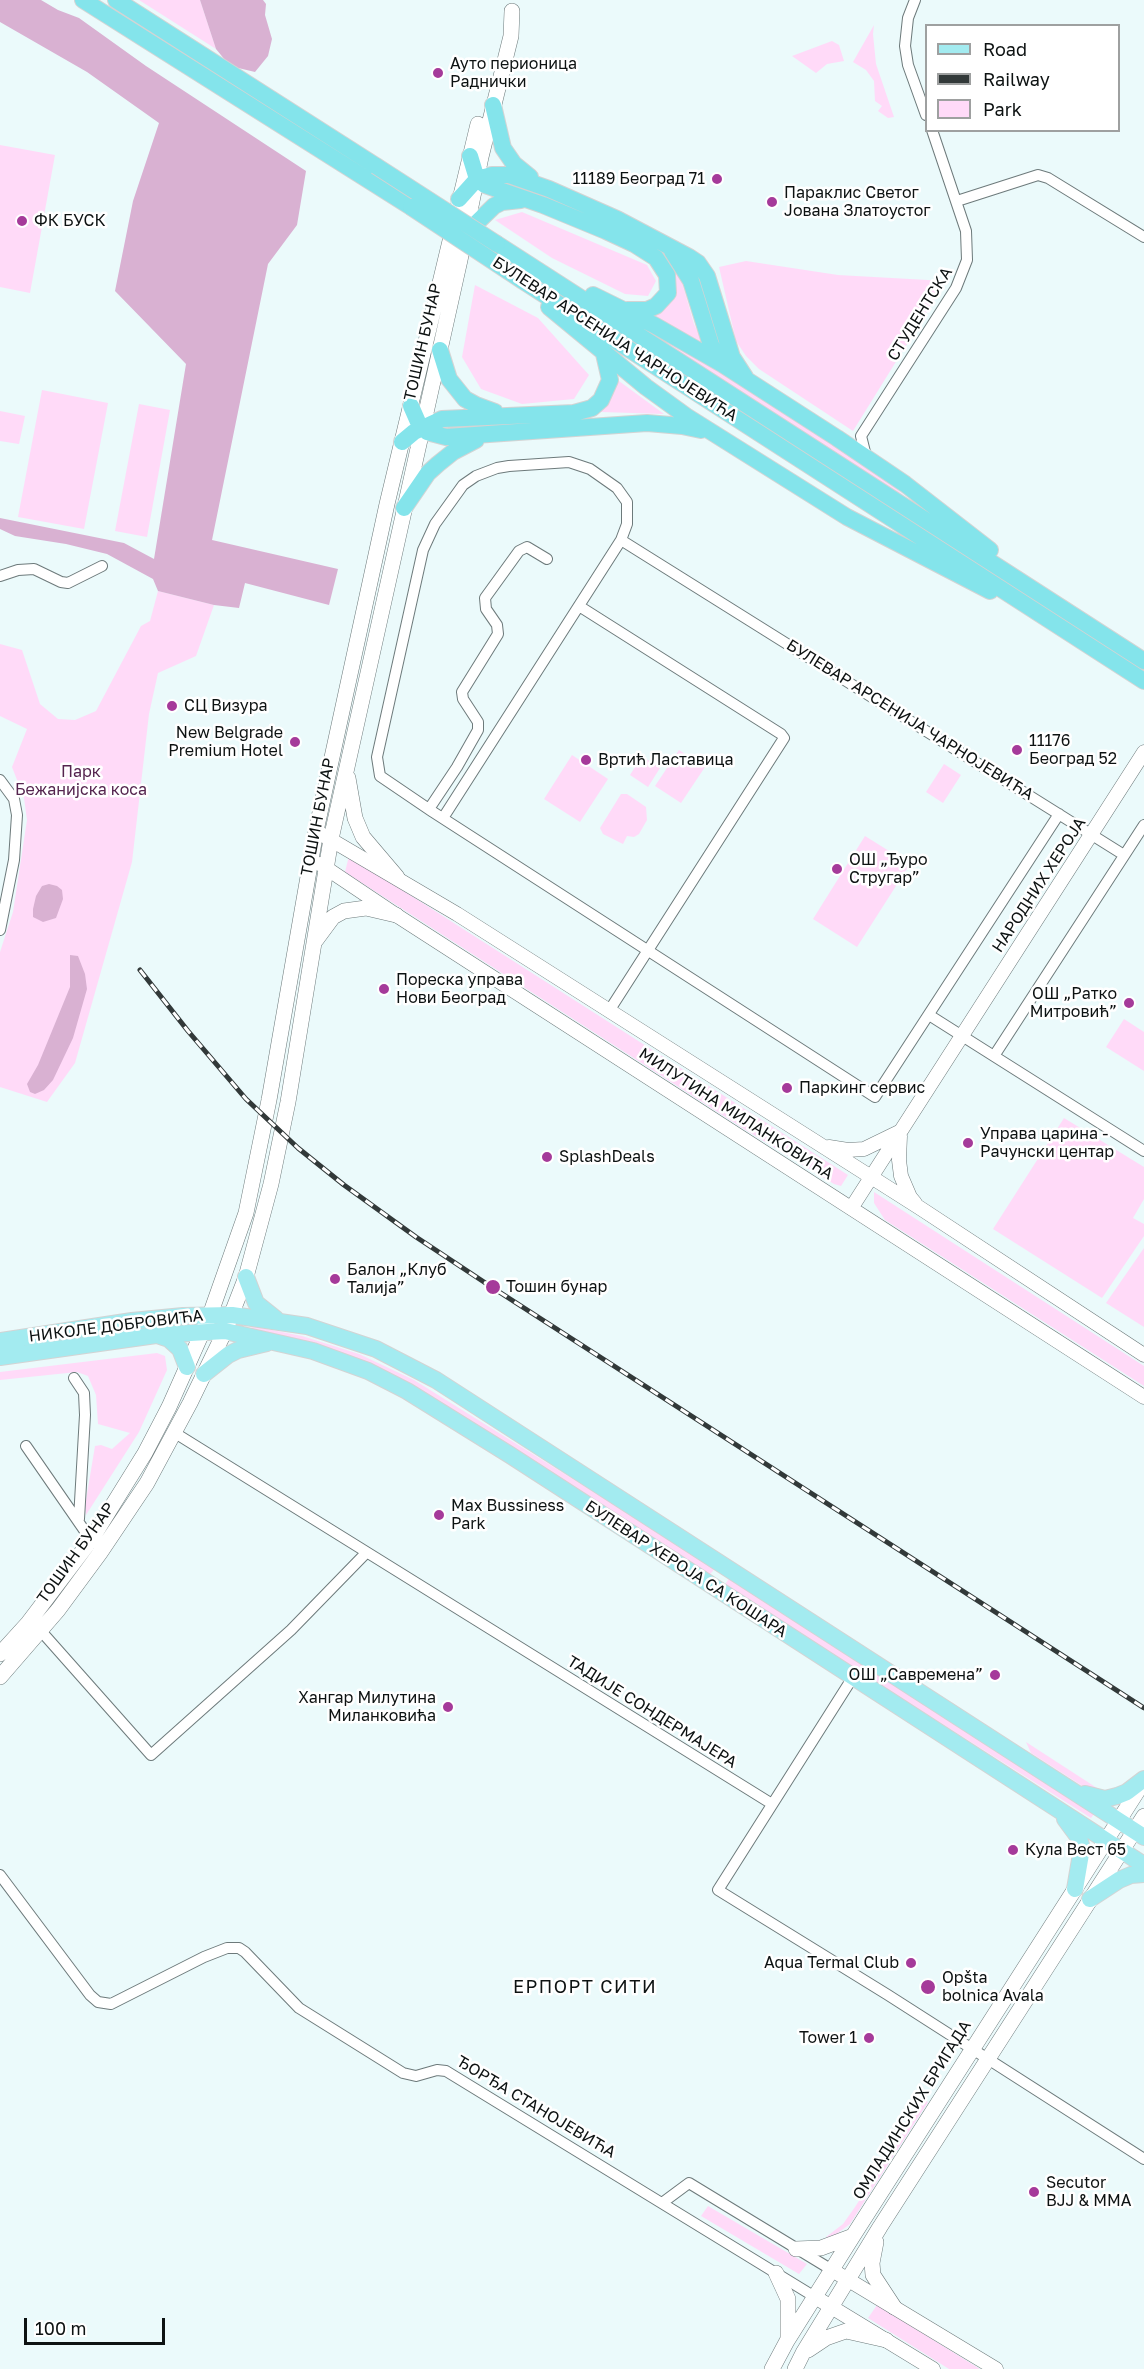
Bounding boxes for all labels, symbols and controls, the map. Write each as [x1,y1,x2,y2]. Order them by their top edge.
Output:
legend [925,24,1120,132]
text: Road [983,38,1027,60]
place label: Ауто перионица Раднички [450,54,577,92]
marker: Ауто перионица Раднички [431,66,445,80]
text: Railway [983,68,1050,90]
text: Park [983,98,1022,120]
place label: 11189 Београд 71 [573,169,705,189]
marker: 11189 Београд 71 [710,172,724,186]
place label: Параклис Светог Јована Златоустог [784,183,931,221]
marker: Параклис Светог Јована Златоустог [765,195,779,209]
place label: ФК БУСК [34,211,106,231]
marker: ФК БУСК [15,214,29,228]
street label: БУЛЕВАР АРСЕНИЈА ЧАРНОЈЕВИЋА [489,253,741,425]
street label: СТУДЕНТСКА [883,264,957,364]
street label: ТОШИН БУНАР [400,282,446,402]
street label: БУЛЕВАР АРСЕНИЈА ЧАРНОЈЕВИЋА [783,636,1037,804]
place label: СЦ Визура [184,696,268,716]
marker: СЦ Визура [165,699,179,713]
place label: New Belgrade Premium Hotel [168,723,283,761]
place label: 11176 Београд 52 [1029,731,1117,769]
marker: New Belgrade Premium Hotel [288,735,302,749]
marker: 11176 Београд 52 [1010,743,1024,757]
place label: Вртић Ластавица [598,750,734,770]
marker: Вртић Ластавица [579,753,593,767]
street label: ТОШИН БУНАР [297,756,339,878]
park label: Парк Бежанијска коса [15,762,147,800]
street label: НАРОДНИХ ХЕРОЈА [988,814,1090,956]
place label: ОШ „Ђуро Стругар” [849,850,927,888]
marker: ОШ „Ђуро Стругар” [830,862,844,876]
place label: Пореска управа Нови Београд [396,970,523,1008]
marker: Пореска управа Нови Београд [377,982,391,996]
place label: ОШ „Ратко Митровић” [1030,984,1117,1022]
marker: ОШ „Ратко Митровић” [1122,996,1136,1010]
street label: МИЛУТИНА МИЛАНКОВИЋА [635,1044,837,1184]
place label: Паркинг сервис [799,1078,925,1098]
marker: Паркинг сервис [780,1081,794,1095]
place label: Управа царина - Рачунски центар [980,1124,1114,1162]
marker: Управа царина - Рачунски центар [961,1136,975,1150]
place label: SplashDeals [559,1147,655,1167]
marker: SplashDeals [540,1150,554,1164]
place label: Балон „Клуб Талија” [347,1260,447,1298]
marker: Балон „Клуб Талија” [328,1272,342,1286]
place label: Тошин бунар [506,1277,607,1297]
marker: Тошин бунар [484,1278,502,1296]
street label: НИКОЛЕ ДОБРОВИЋА [28,1306,204,1346]
place label: Max Bussiness Park [451,1496,564,1534]
street label: БУЛЕВАР ХЕРОЈА СА КОШАРА [581,1496,791,1642]
street label: ТОШИН БУНАР [33,1499,119,1607]
marker: Max Bussiness Park [432,1508,446,1522]
street label: ТАДИЈЕ СОНДЕРМАЈЕРА [564,1652,740,1772]
place label: ОШ „Савремена” [849,1665,983,1685]
marker: ОШ „Савремена” [988,1668,1002,1682]
place label: Хангар Милутина Миланковића [298,1688,436,1726]
marker: Хангар Милутина Миланковића [441,1700,455,1714]
place label: Кула Вест 65 [1025,1840,1126,1860]
marker: Кула Вест 65 [1006,1843,1020,1857]
place label: Aqua Termal Club [764,1953,899,1973]
marker: Aqua Termal Club [904,1956,918,1970]
place label: Opšta bolnica Avala [942,1968,1044,2006]
district label: ЕРПОРТ СИТИ [513,1976,657,1998]
marker: Opšta bolnica Avala [919,1978,937,1996]
street label: ОМЛАДИНСКИХ БРИГАДА [849,2017,975,2203]
place label: Tower 1 [799,2028,857,2048]
marker: Tower 1 [862,2031,876,2045]
street label: ЂОРЂА СТАНОЈЕВИЋА [453,2052,619,2162]
place label: Secutor BJJ & MMA [1046,2173,1131,2211]
marker: Secutor BJJ & MMA [1027,2185,1041,2199]
scale bar [27,2306,168,2344]
text: 100 m [35,2317,86,2339]

